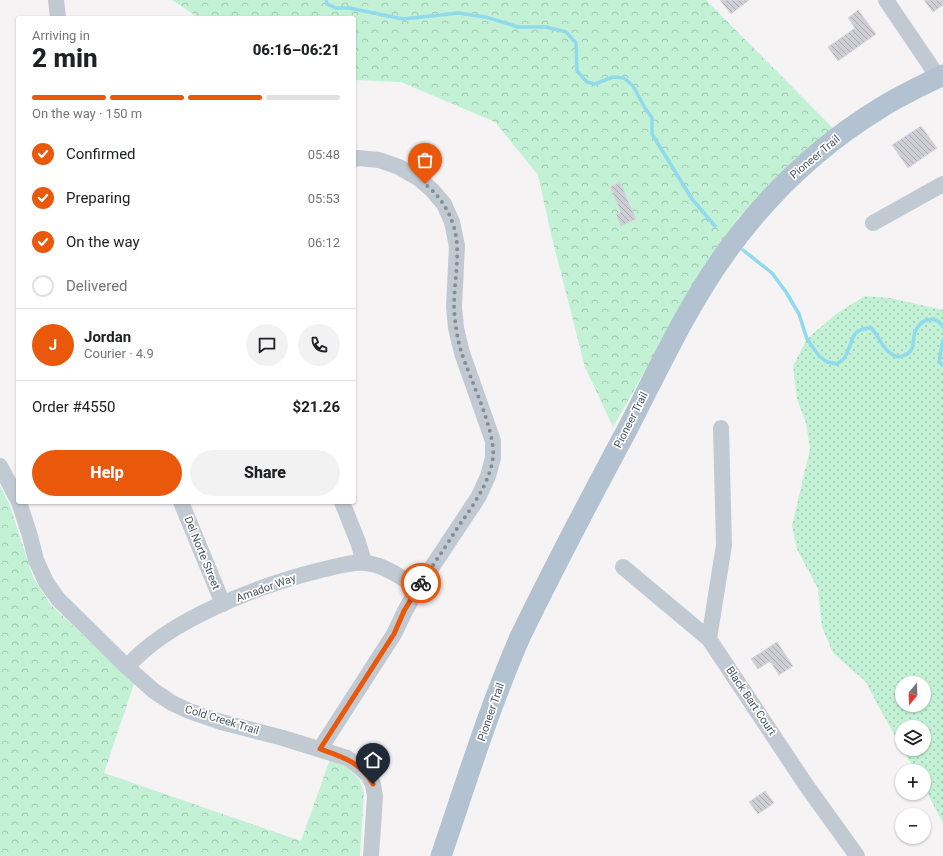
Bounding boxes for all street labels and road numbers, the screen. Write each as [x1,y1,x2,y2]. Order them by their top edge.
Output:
street label: Pioneer Trail [787,132,843,182]
street label: Pioneer Trail [611,390,651,450]
street label: Del Norte Street [181,515,223,592]
street label: Amador Way [234,571,298,605]
street label: Black Bart Court [723,664,779,738]
street label: Pioneer Trail [475,681,507,743]
street label: Cold Creek Trail [183,703,261,737]

